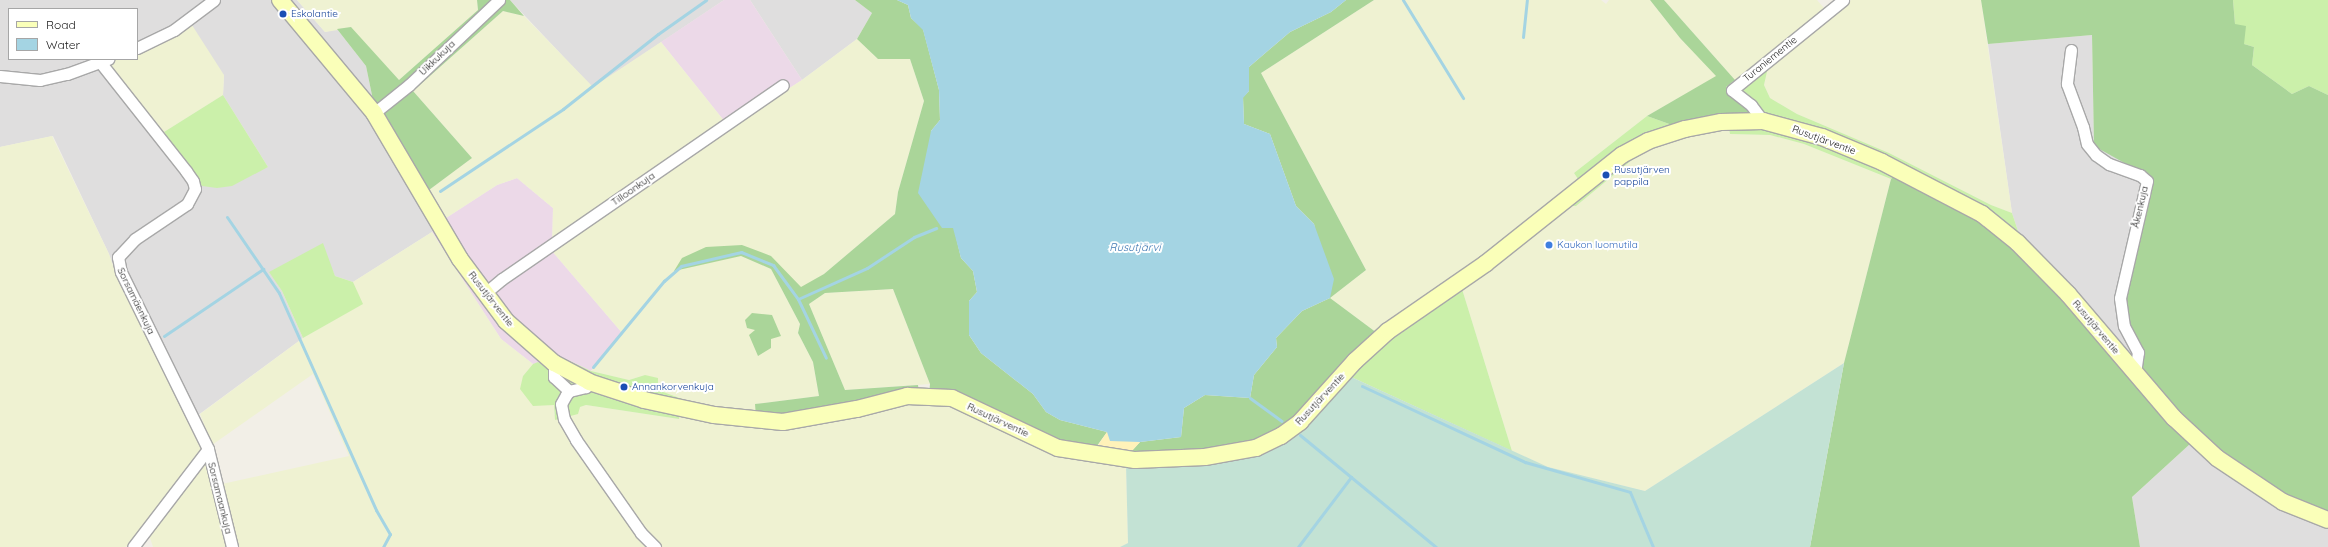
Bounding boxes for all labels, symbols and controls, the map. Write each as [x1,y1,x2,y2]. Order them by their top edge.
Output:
legend [8,8,138,60]
place label: Eskolantie [291,8,338,20]
marker: Eskolantie [278,9,288,19]
text: Road [46,17,76,32]
street label: Turaniementie [1741,34,1799,84]
text: Water [46,37,80,52]
street label: Uikkukuja [417,38,457,78]
street label: Rusutjärventie [1790,123,1858,157]
place label: Rusutjärven pappila [1614,163,1670,186]
street label: Tilloonkuja [609,170,657,208]
marker: Rusutjärven pappila [1601,170,1611,180]
street label: Åkenkuja [2129,185,2151,229]
place label: Kaukon luomutila [1557,239,1638,251]
water label: Rusutjärvi [1109,240,1161,254]
marker: Kaukon luomutila [1544,240,1554,250]
street label: Sorsamäenkuja [115,266,157,336]
street label: Rusutjärventie [466,269,516,329]
street label: Rusutjärventie [2070,297,2122,357]
street label: Rusutjärventie [1293,370,1347,428]
place label: Annankorvenkuja [632,381,714,393]
marker: Annankorvenkuja [619,382,629,392]
street label: Rusutjärventie [965,400,1031,440]
street label: Sorsamaankuja [205,461,235,535]

